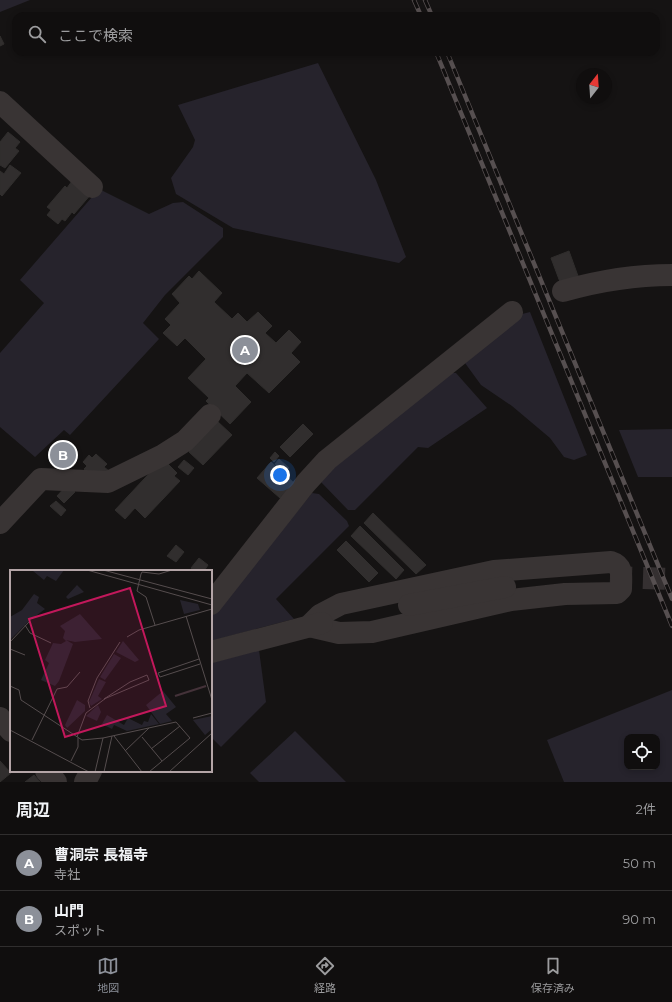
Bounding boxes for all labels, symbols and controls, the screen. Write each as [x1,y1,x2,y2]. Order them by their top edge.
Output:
search box [12,12,660,56]
icon: search [26,23,48,45]
text: ここで検索 [58,26,133,45]
north arrow [576,68,612,104]
pin: A [232,335,258,365]
pin: B [50,440,76,470]
your location [270,465,290,485]
inset map [10,570,212,772]
map controls [624,734,660,770]
button: locate [624,734,660,770]
text: 周辺 [16,800,50,820]
text: 2件 [636,801,656,817]
text: 曹洞宗 長福寺 [54,845,148,864]
text: A [24,855,34,871]
text: 50 m [623,855,656,871]
text: 寺社 [54,866,80,882]
text: 山門 [54,901,84,920]
text: B [24,911,34,927]
text: 90 m [622,911,656,927]
text: スポット [54,922,106,938]
tab: 地図 [97,955,119,995]
tab: 経路 [314,955,336,995]
tab: 保存済み [531,955,575,995]

